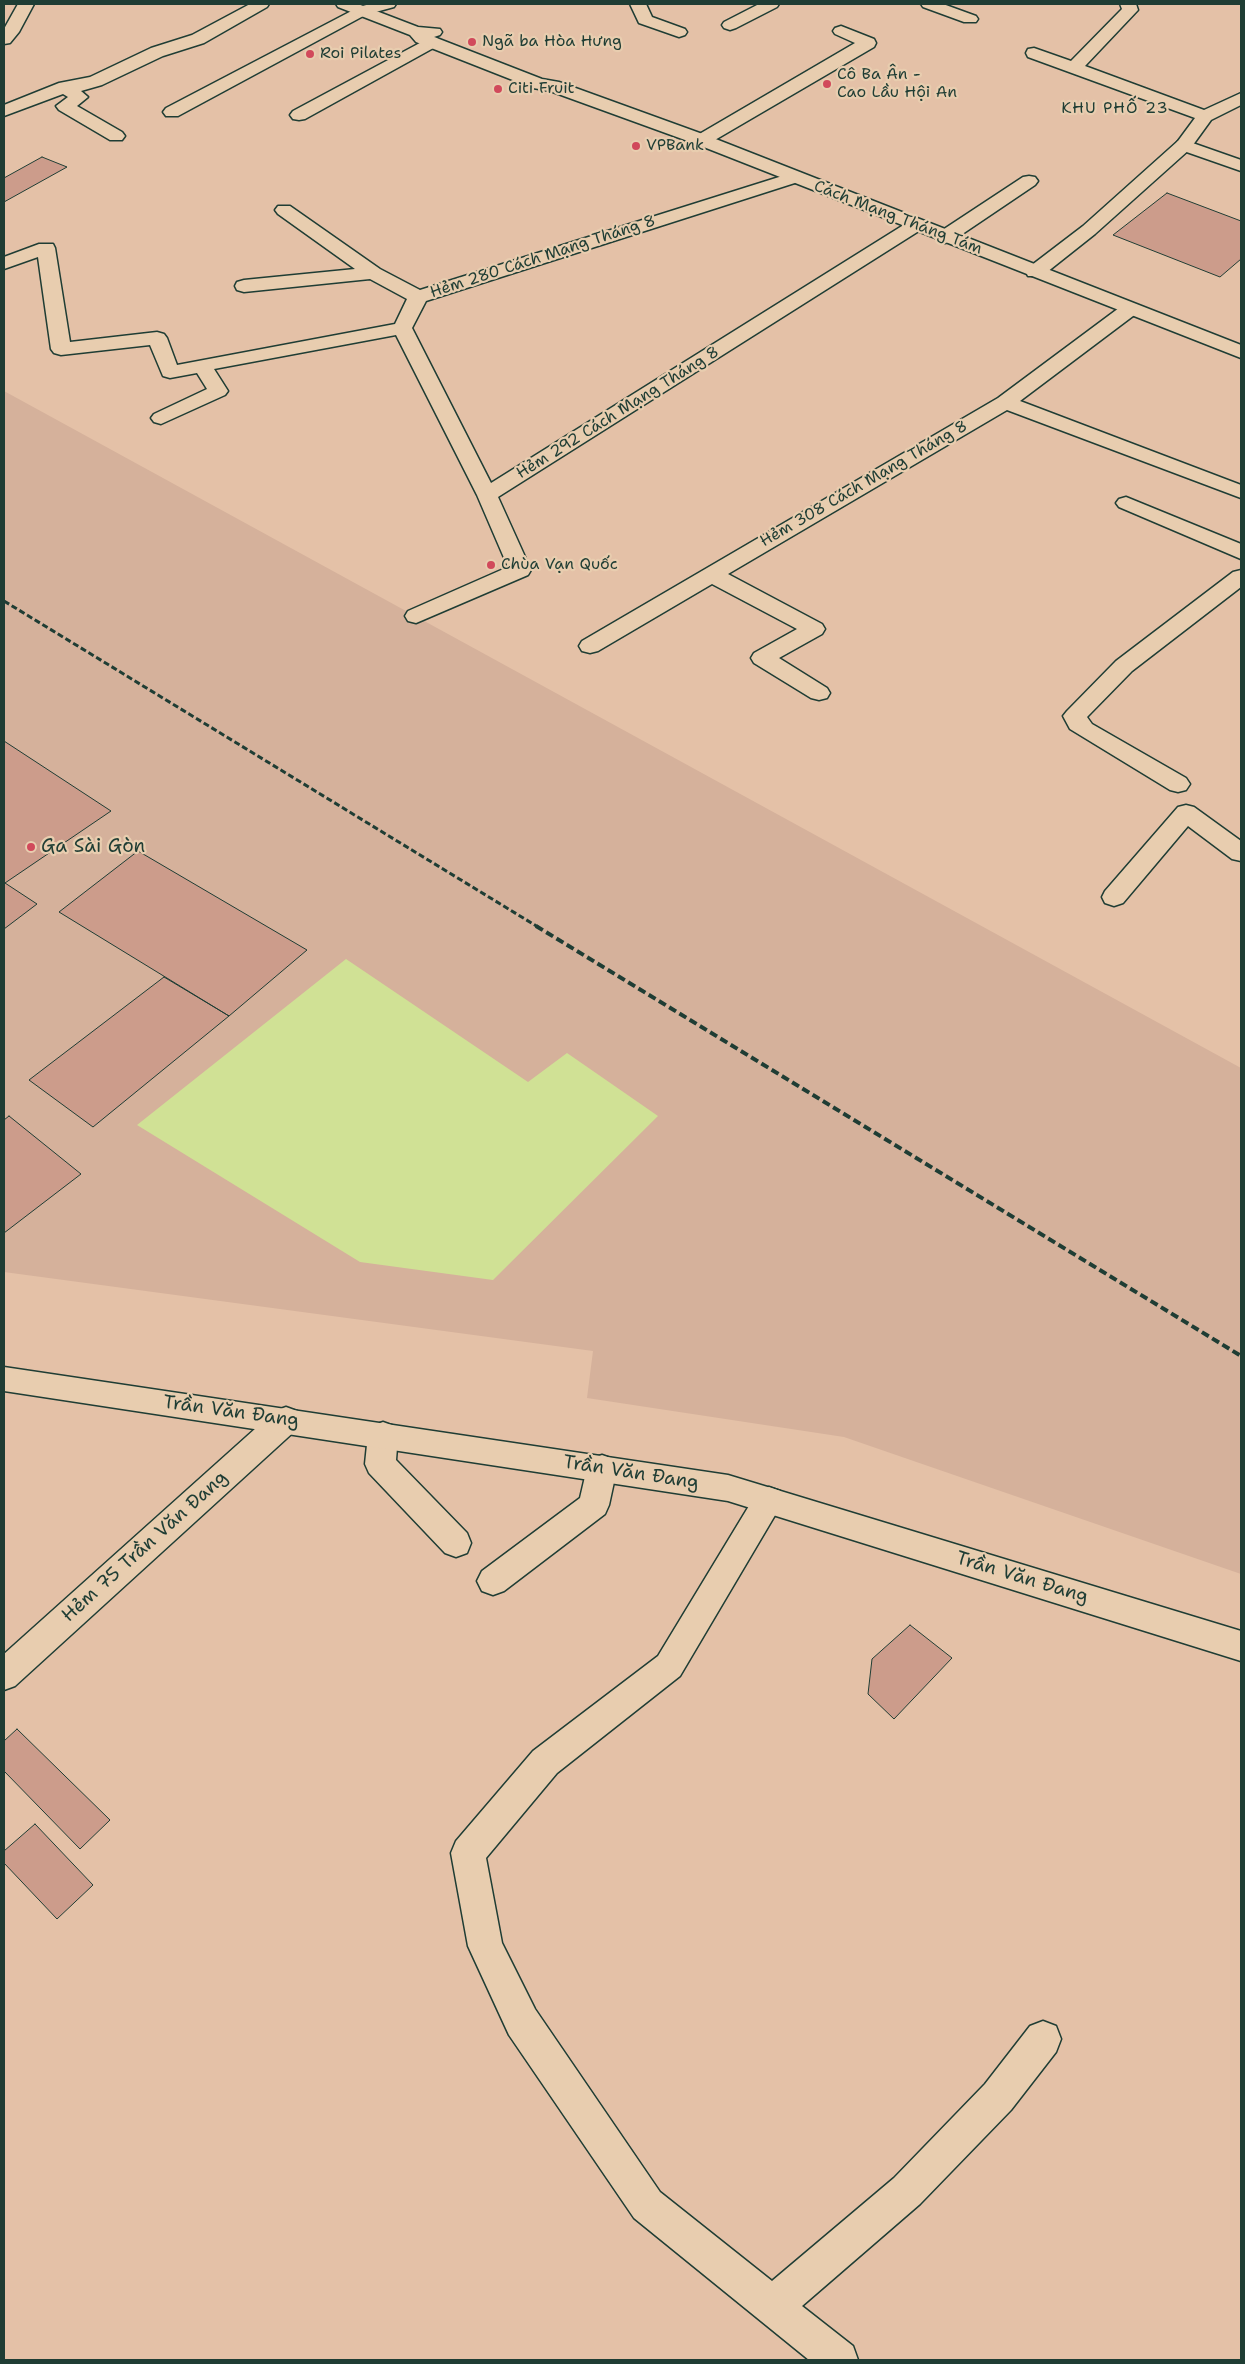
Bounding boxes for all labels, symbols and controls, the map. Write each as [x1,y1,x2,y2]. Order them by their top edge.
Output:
place label: Ngã ba Hòa Hưng [482,32,622,52]
marker: Ngã ba Hòa Hưng [466,36,478,48]
place label: Roi Pilates [320,44,401,64]
marker: Roi Pilates [304,48,316,60]
place label: Cô Ba Ân - Cao Lầu Hội An [837,65,957,103]
marker: Cô Ba Ân - Cao Lầu Hội An [821,78,833,90]
place label: Citi Fruit [508,79,575,99]
marker: Citi Fruit [492,83,504,95]
district label: KHU PHỐ 23 [1060,99,1170,119]
place label: VPBank [646,136,704,156]
marker: VPBank [630,140,642,152]
street label: Cách Mạng Tháng Tám [811,177,985,259]
street label: Hẻm 280 Cách Mạng Tháng 8 [428,211,658,303]
street label: Hẻm 292 Cách Mạng Tháng 8 [513,343,723,483]
street label: Hẻm 308 Cách Mạng Tháng 8 [757,417,971,551]
place label: Chùa Vạn Quốc [501,555,618,575]
marker: Chùa Vạn Quốc [485,559,497,571]
place label: Ga Sài Gòn [41,836,145,858]
marker: Ga Sài Gòn [25,841,37,853]
street label: Trần Văn Ðang [162,1391,300,1433]
street label: Trần Văn Ðang [562,1451,700,1495]
street label: Hẻm 75 Trần Văn Ðang [58,1467,232,1627]
street label: Trần Văn Ðang [953,1547,1091,1609]

